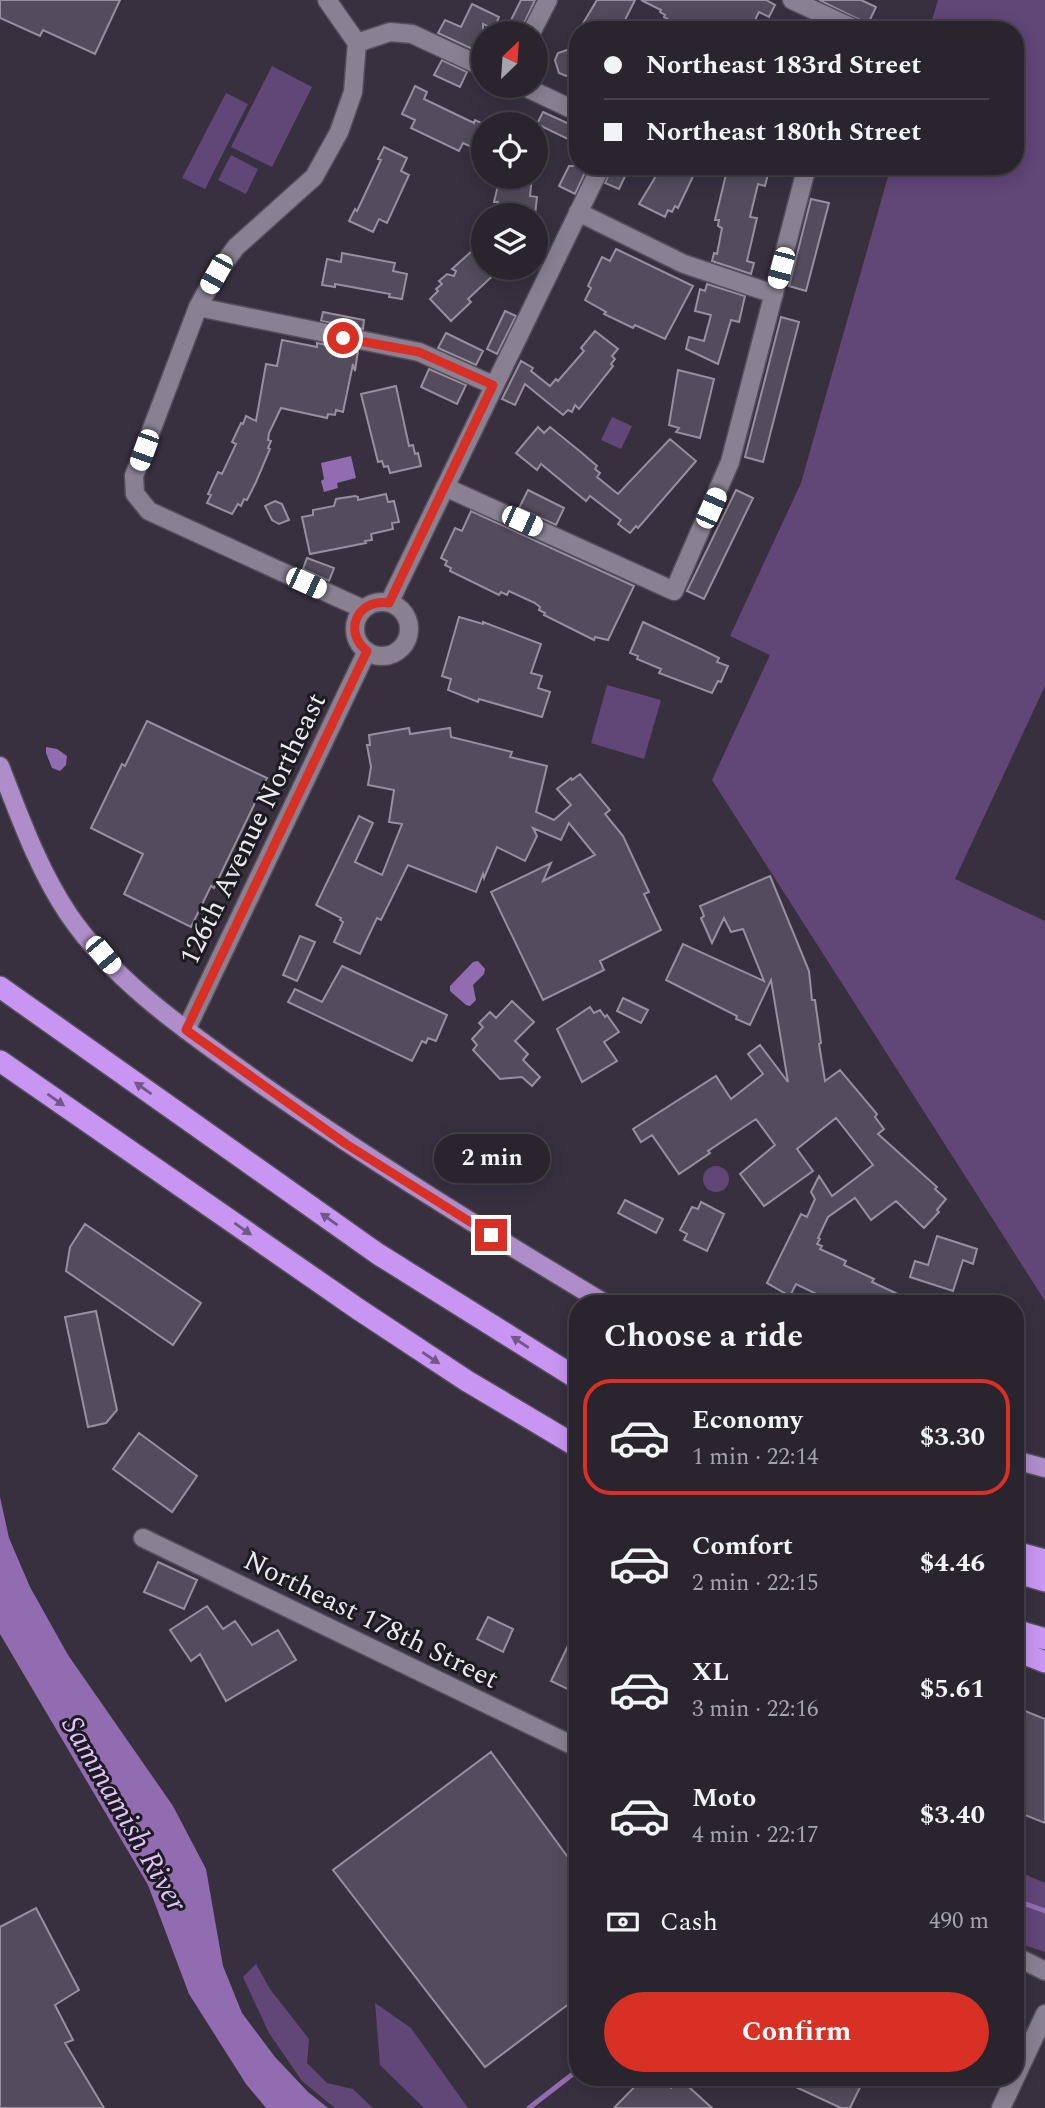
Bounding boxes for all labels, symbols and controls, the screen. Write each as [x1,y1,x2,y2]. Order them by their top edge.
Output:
north arrow [471,21,548,98]
map controls [471,21,548,280]
text: Northeast 183rd Street [646,45,921,85]
button: locate [471,112,548,189]
text: Northeast 180th Street [646,112,921,152]
button: layers [471,203,548,280]
car [766,245,797,291]
car [197,251,236,297]
route start [327,322,359,354]
car [127,427,162,473]
car [693,485,730,531]
car [499,503,546,539]
car [283,565,330,601]
street label: 126th Avenue Northeast [168,685,338,973]
car [82,932,125,978]
one-way arrow [134,1081,152,1095]
one-way arrow [47,1093,65,1107]
callout: 2 min [433,1134,549,1182]
text: 2 min [461,1141,523,1176]
one-way arrow [320,1212,338,1226]
route end [475,1219,507,1251]
one-way arrow [234,1222,252,1236]
text: Choose a ride [604,1312,803,1361]
one-way arrow [510,1336,530,1349]
one-way arrow [421,1351,441,1364]
text: Economy [692,1400,802,1440]
icon: car [608,1406,671,1469]
text: $3.30 [920,1417,985,1457]
text: 1 min · 22:14 [692,1440,819,1475]
text: Comfort [692,1526,793,1566]
icon: car [608,1532,671,1595]
street label: Northeast 178th Street [236,1539,506,1701]
text: $4.46 [920,1543,985,1583]
text: 2 min · 22:15 [692,1566,819,1601]
text: XL [692,1652,729,1692]
icon: car [608,1658,671,1721]
text: $5.61 [920,1669,985,1709]
text: 3 min · 22:16 [692,1692,819,1727]
water label: Sammamish River [49,1707,199,1921]
text: Moto [692,1778,756,1818]
icon: car [608,1784,671,1847]
text: $3.40 [920,1795,985,1835]
text: 4 min · 22:17 [692,1818,819,1853]
text: Cash [660,1902,718,1942]
icon: cash [604,1903,642,1941]
text: 490 m [929,1904,989,1939]
button: Confirm [604,1992,989,2072]

